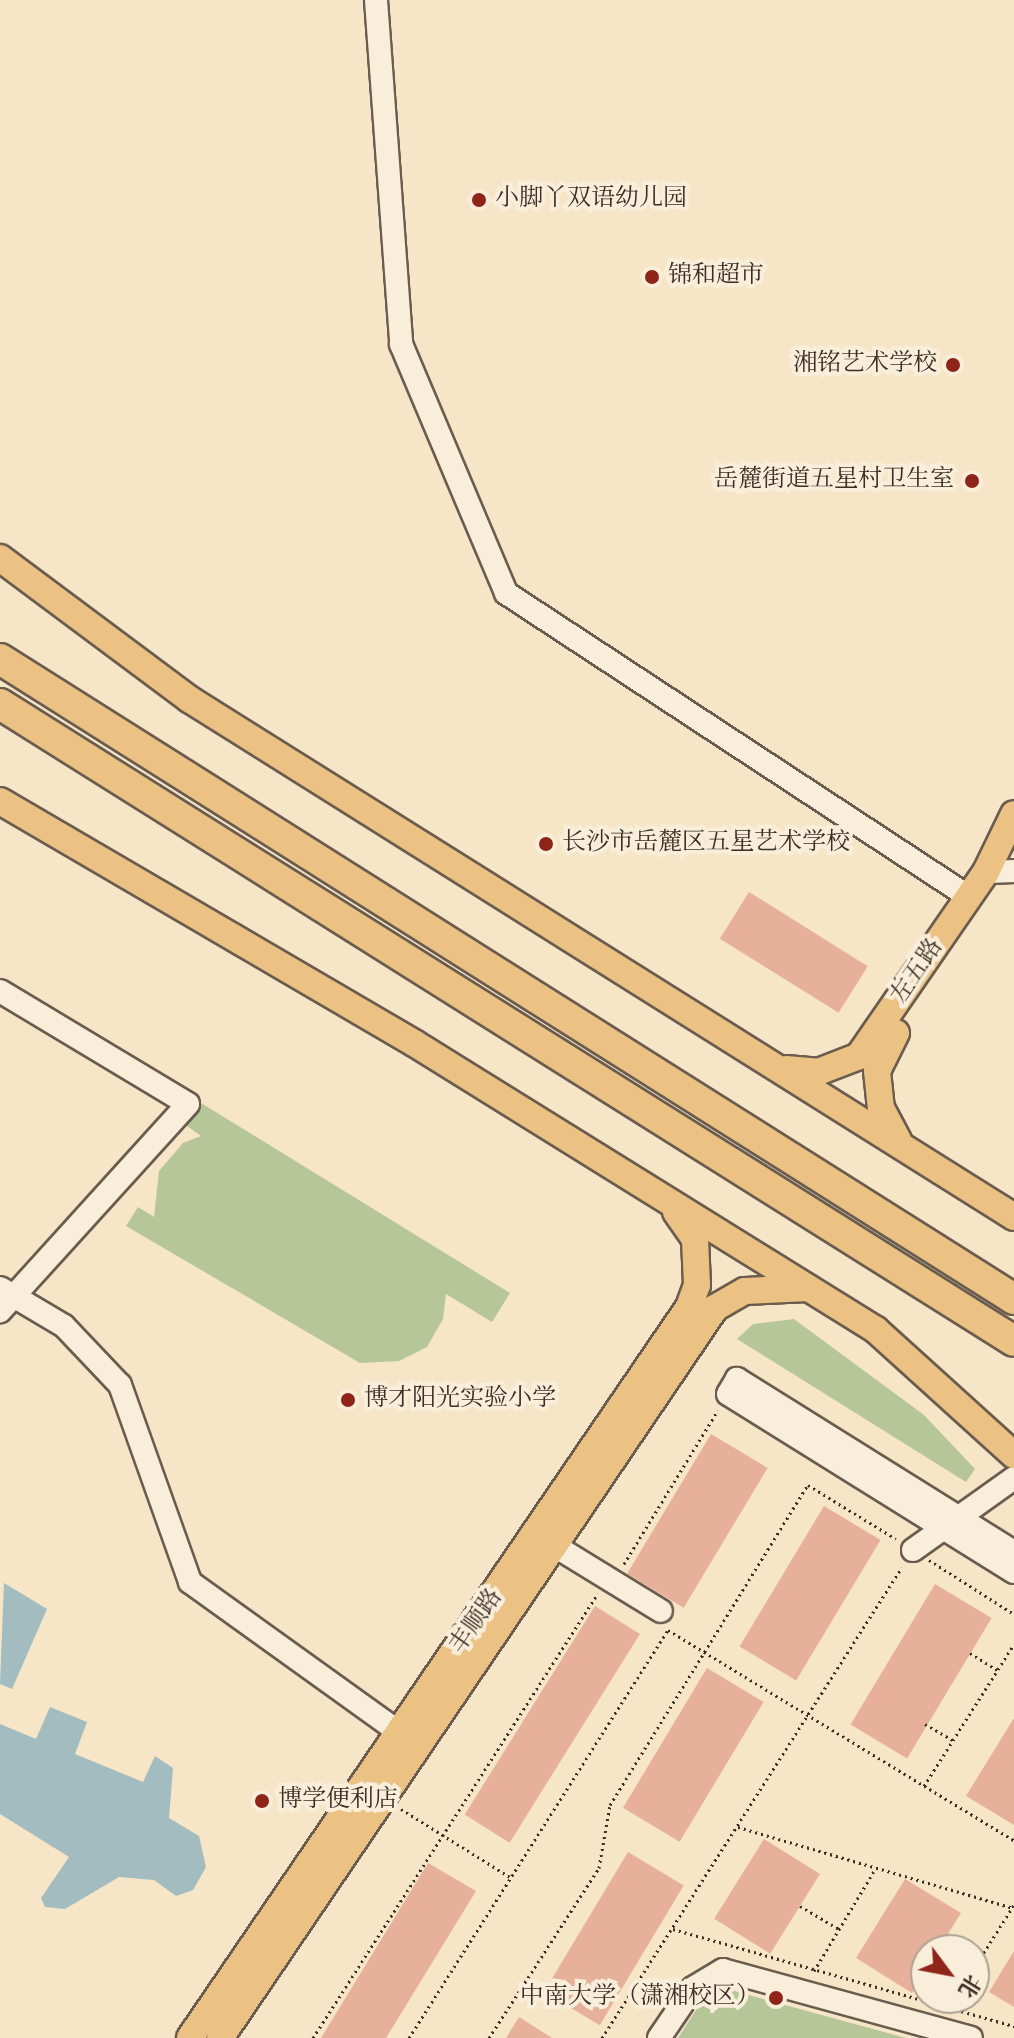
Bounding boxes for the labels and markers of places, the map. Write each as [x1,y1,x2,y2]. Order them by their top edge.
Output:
place label: 小脚丫双语幼儿园 [495,186,687,214]
marker: 小脚丫双语幼儿园 [470,191,488,209]
place label: 锦和超市 [668,263,764,291]
marker: 锦和超市 [643,268,661,286]
place label: 湘铭艺术学校 [793,351,937,379]
marker: 湘铭艺术学校 [944,356,962,374]
place label: 岳麓街道五星村卫生室 [714,467,954,495]
marker: 岳麓街道五星村卫生室 [961,470,983,492]
place label: 长沙市岳麓区五星艺术学校 [562,830,850,858]
marker: 长沙市岳麓区五星艺术学校 [537,835,555,853]
place label: 博才阳光实验小学 [364,1386,556,1414]
marker: 博才阳光实验小学 [339,1391,357,1409]
place label: 博学便利店 [278,1787,398,1815]
marker: 博学便利店 [253,1792,271,1810]
place label: 中南大学（潇湘校区） [520,1984,760,2012]
marker: 中南大学（潇湘校区） [767,1989,785,2007]

